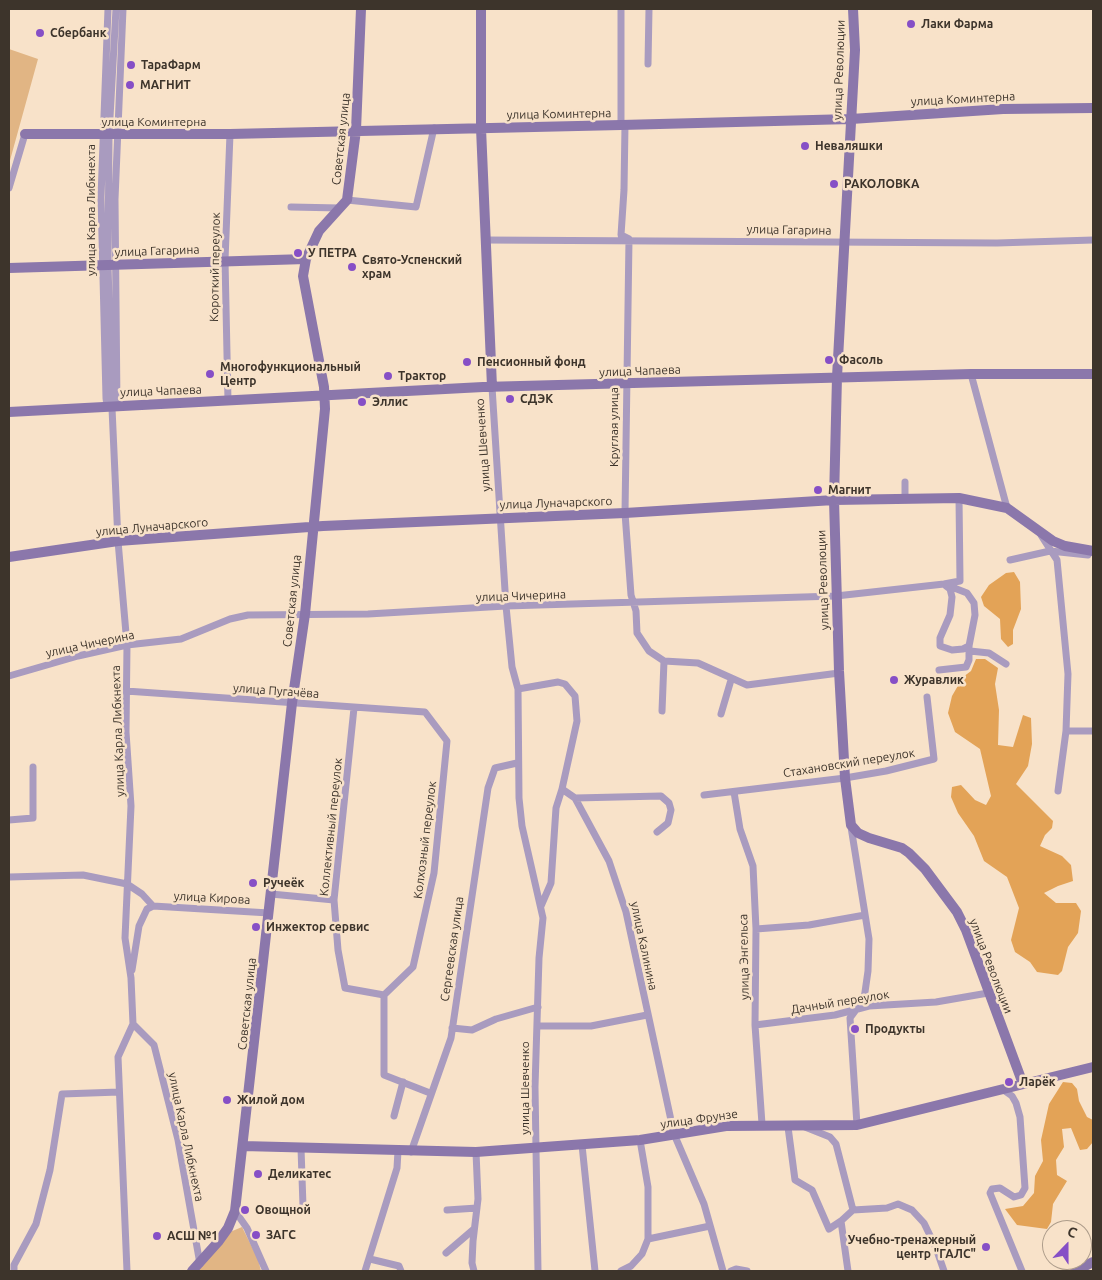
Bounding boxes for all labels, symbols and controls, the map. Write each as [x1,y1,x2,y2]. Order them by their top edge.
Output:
place label: Лаки Фарма [921,17,993,31]
marker: Лаки Фарма [905,18,917,30]
street label: улица Революции [830,20,848,120]
place label: Сбербанк [50,26,107,40]
marker: Сбербанк [34,27,46,39]
place label: ТараФарм [141,58,201,72]
marker: ТараФарм [125,59,137,71]
place label: МАГНИТ [140,78,191,92]
marker: МАГНИТ [124,79,136,91]
street label: улица Коминтерна [910,89,1016,109]
street label: Советская улица [329,92,353,186]
street label: улица Коминтерна [507,106,611,122]
street label: улица Коминтерна [102,115,206,129]
place label: Неваляшки [815,139,883,153]
marker: Неваляшки [799,140,811,152]
street label: улица Карла Либкнехта [84,144,98,276]
place label: РАКОЛОВКА [844,177,920,191]
marker: РАКОЛОВКА [828,178,840,190]
street label: Короткий переулок [207,212,223,322]
street label: улица Гагарина [746,222,832,238]
street label: улица Гагарина [114,242,200,260]
place label: У ПЕТРА [308,246,357,260]
marker: У ПЕТРА [292,247,304,259]
place label: Свято-Успенский храм [362,253,462,281]
marker: Свято-Успенский храм [346,261,358,273]
place label: Фасоль [839,353,883,367]
marker: Фасоль [823,354,835,366]
place label: Пенсионный фонд [477,355,586,369]
marker: Пенсионный фонд [461,356,473,368]
place label: Многофункциональный Центр [220,360,361,388]
street label: улица Чапаева [599,362,681,380]
marker: Многофункциональный Центр [204,368,216,380]
place label: Трактор [398,369,446,383]
marker: Трактор [382,370,394,382]
street label: улица Чапаева [120,382,202,400]
street label: Круглая улица [607,387,621,467]
place label: СДЭК [520,392,553,406]
marker: СДЭК [504,393,516,405]
place label: Эллис [372,395,408,409]
marker: Эллис [356,396,368,408]
street label: улица Шевченко [473,398,493,492]
place label: Магнит [828,483,871,497]
marker: Магнит [812,484,824,496]
street label: улица Луначарского [499,494,613,512]
street label: улица Луначарского [95,515,209,539]
street label: улица Революции [814,530,832,630]
street label: Советская улица [280,554,304,648]
street label: улица Чичерина [476,587,566,605]
street label: улица Чичерина [44,628,136,660]
street label: улица Карла Либкнехта [109,665,127,797]
place label: Журавлик [904,673,964,687]
marker: Журавлик [888,674,900,686]
street label: улица Пугачёва [232,681,320,701]
street label: Стахановский переулок [782,745,916,781]
street label: Коллективный переулок [317,757,345,897]
street label: Колхозный переулок [411,780,439,900]
place label: Ручеёк [263,876,304,890]
marker: Ручеёк [247,877,259,889]
street label: улица Кирова [173,889,251,907]
street label: Сергеевская улица [438,896,466,1002]
street label: улица Калинина [628,900,660,992]
street label: улица Энгельса [736,914,752,1000]
street label: улица Революции [966,917,1016,1015]
place label: Инжектор сервис [266,920,369,934]
marker: Инжектор сервис [250,921,262,933]
street label: Советская улица [235,957,259,1051]
street label: Дачный переулок [790,987,890,1017]
place label: Продукты [865,1022,925,1036]
marker: Продукты [849,1023,861,1035]
street label: улица Шевченко [518,1041,532,1135]
street label: улица Карла Либкнехта [165,1071,207,1203]
place label: Ларёк [1019,1075,1056,1089]
marker: Ларёк [1003,1076,1015,1088]
place label: Жилой дом [237,1093,305,1107]
marker: Жилой дом [221,1094,233,1106]
street label: улица Фрунзе [659,1106,739,1132]
place label: Деликатес [268,1167,331,1181]
marker: Деликатес [252,1168,264,1180]
place label: Овощной [255,1203,311,1217]
marker: Овощной [239,1204,251,1216]
north arrow [1042,1220,1092,1270]
text: С [1065,1223,1079,1241]
place label: ЗАГС [266,1228,296,1242]
place label: АСШ №1 [167,1229,218,1243]
marker: ЗАГС [250,1229,262,1241]
marker: АСШ №1 [151,1230,163,1242]
place label: Учебно-тренажерный центр "ГАЛС" [848,1233,976,1261]
marker: Учебно-тренажерный центр "ГАЛС" [980,1241,992,1253]

